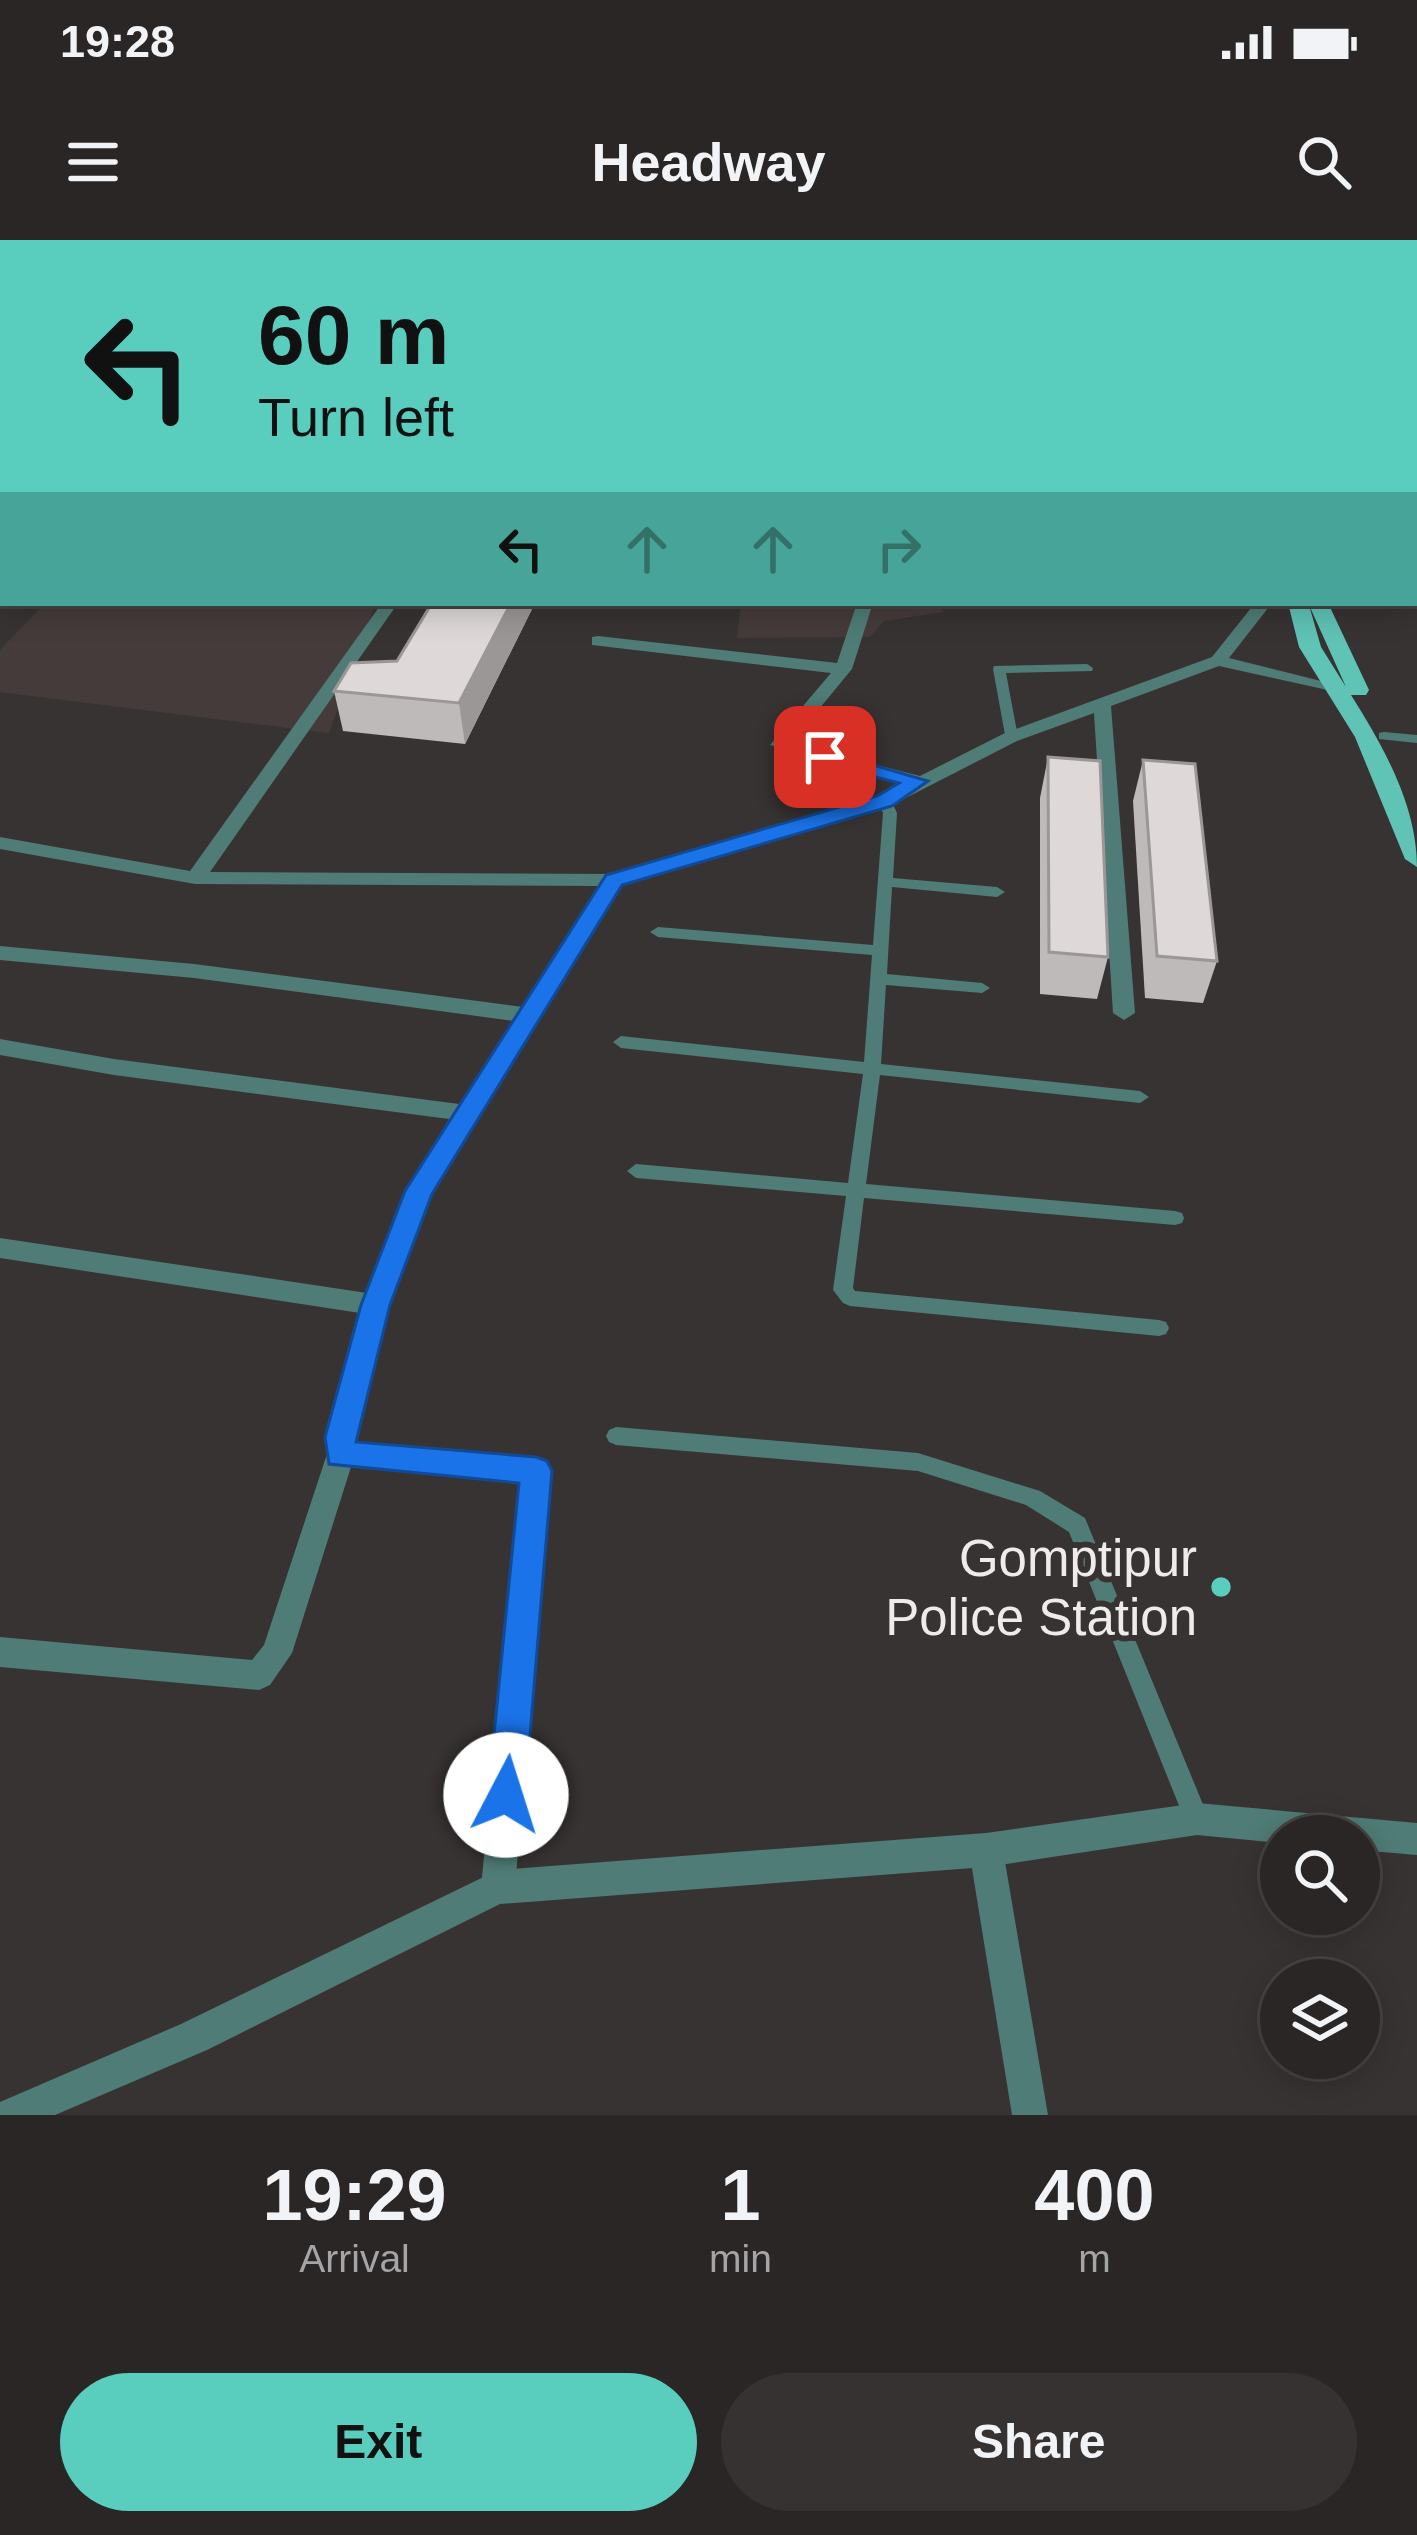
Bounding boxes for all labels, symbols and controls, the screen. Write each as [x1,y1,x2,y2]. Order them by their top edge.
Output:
text: 19:28 [60,16,175,67]
icon: menu [60,129,126,195]
icon: search [1291,129,1357,195]
text: Headway [591,132,826,192]
icon: left [60,288,216,444]
text: 60 m [258,288,449,382]
text: Turn left [258,387,454,447]
icon: left [488,516,554,582]
icon: ahead [614,516,680,582]
icon: ahead [740,516,806,582]
icon: right [866,516,932,582]
pin [774,706,876,808]
icon: arrive [792,724,858,790]
place label: Gomptipur Police Station [885,1530,1197,1646]
marker: Gomptipur Police Station [1208,1574,1234,1600]
position arrow [443,1732,569,1858]
map controls [1260,1815,1380,2079]
button: search [1260,1815,1380,1935]
button: layers [1260,1959,1380,2079]
text: 19:29 [262,2155,447,2235]
text: 1 [720,2155,761,2235]
text: 400 [1034,2155,1155,2235]
text: Arrival [299,2237,410,2280]
text: min [709,2237,772,2280]
text: m [1078,2237,1111,2280]
button: Exit [60,2373,697,2511]
button: Share [721,2373,1357,2511]

